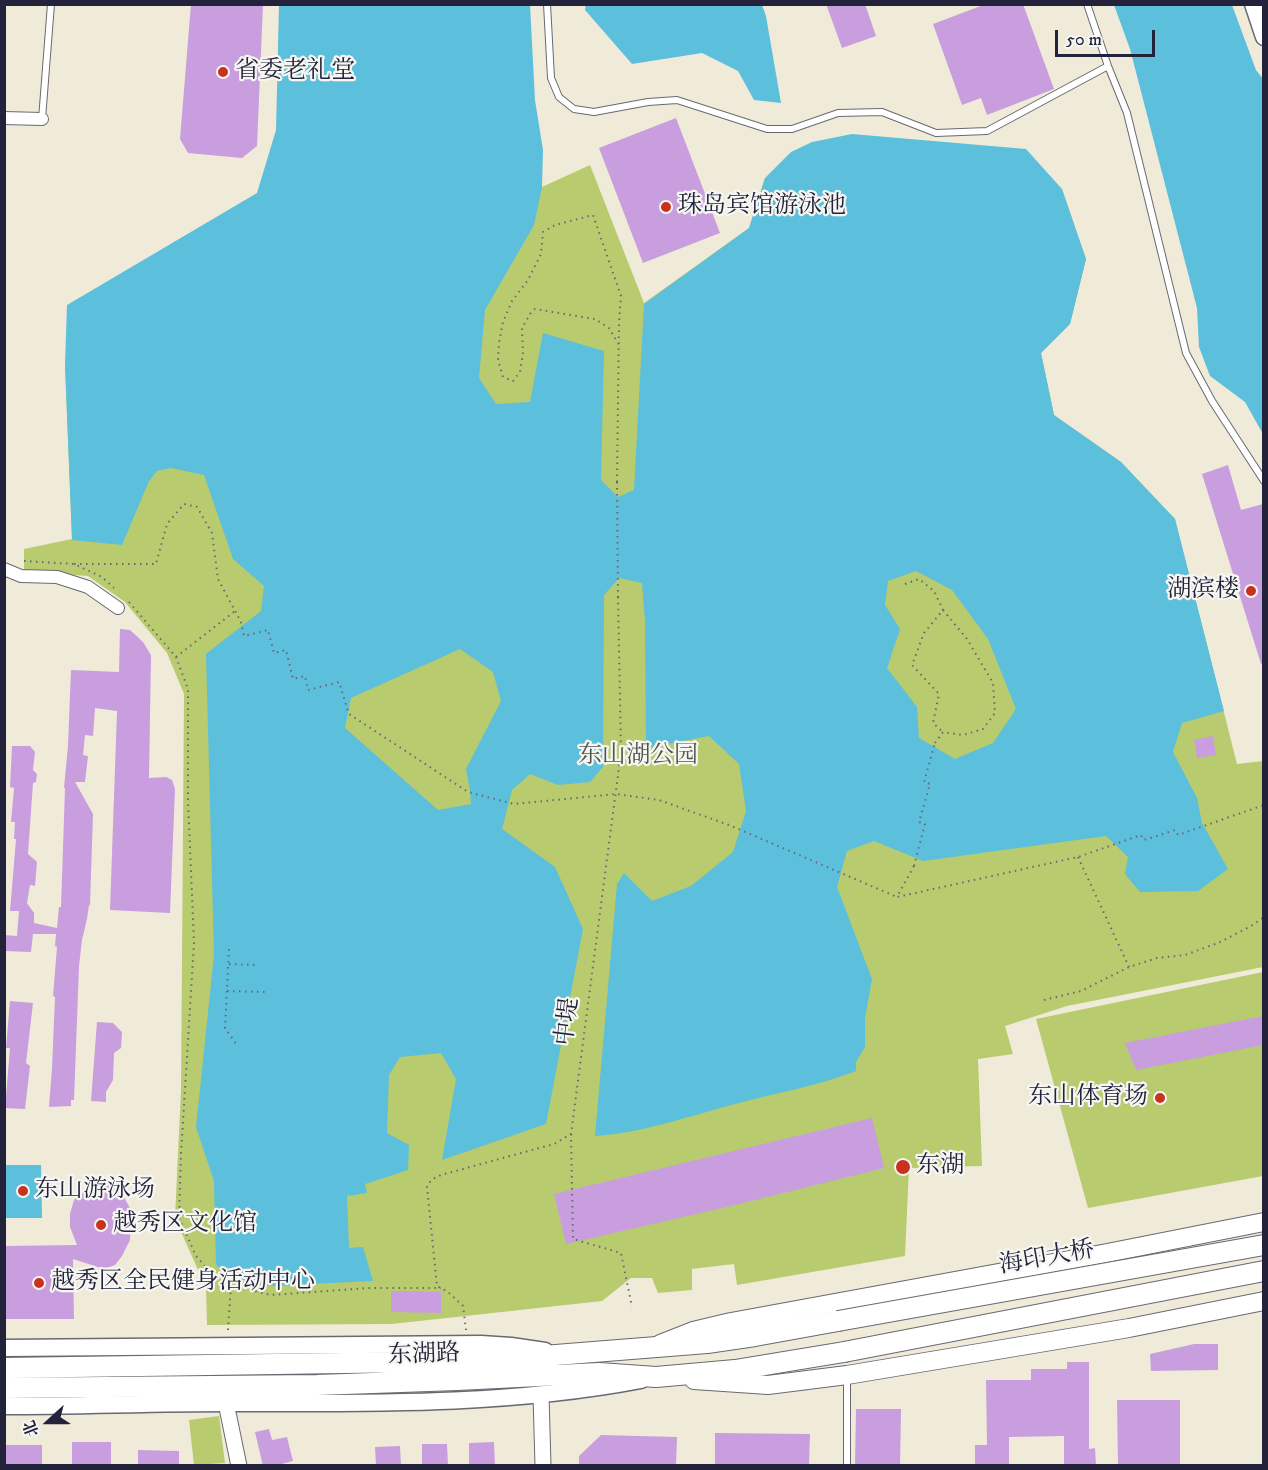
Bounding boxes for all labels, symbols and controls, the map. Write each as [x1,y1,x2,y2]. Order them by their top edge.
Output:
scale bar [1058,18,1158,56]
text: 50 m [1066,29,1102,51]
place label: 省委老礼堂 [235,58,355,86]
marker: 省委老礼堂 [216,65,230,79]
place label: 珠岛宾馆游泳池 [678,193,846,221]
marker: 珠岛宾馆游泳池 [659,200,673,214]
place label: 湖滨楼 [1167,577,1239,605]
marker: 湖滨楼 [1244,584,1258,598]
park label: 东山湖公园 [578,743,698,771]
street label: 中堤 [552,996,586,1048]
place label: 东山体育场 [1028,1084,1148,1112]
marker: 东山体育场 [1153,1091,1167,1105]
place label: 东湖 [916,1153,964,1181]
marker: 东湖 [894,1158,912,1176]
place label: 东山游泳场 [35,1177,155,1205]
marker: 东山游泳场 [16,1184,30,1198]
place label: 越秀区文化馆 [113,1211,257,1239]
marker: 越秀区文化馆 [94,1218,108,1232]
street label: 海印大桥 [997,1236,1097,1282]
place label: 越秀区全民健身活动中心 [51,1269,315,1297]
marker: 越秀区全民健身活动中心 [32,1276,46,1290]
street label: 东湖路 [388,1340,460,1372]
north arrow [18,1392,78,1452]
text: 北 [19,1417,43,1440]

